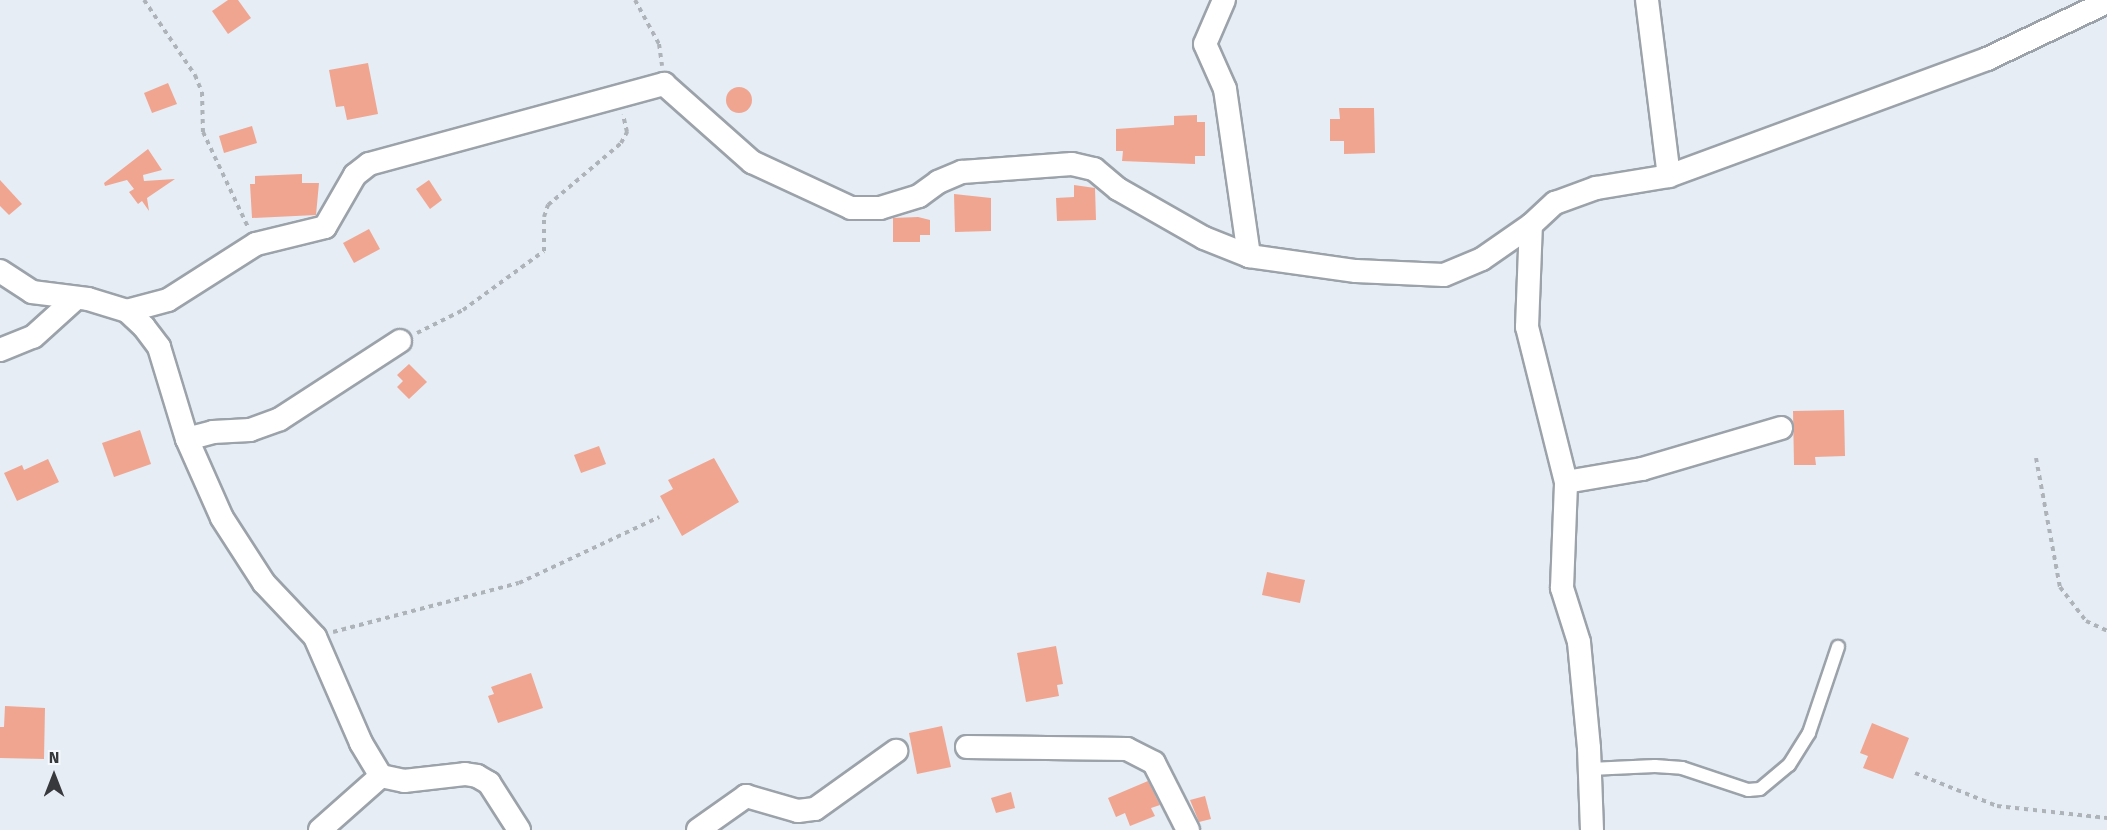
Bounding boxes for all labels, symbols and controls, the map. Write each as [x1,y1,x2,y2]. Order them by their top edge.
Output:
north arrow [24,746,84,806]
text: N [49,748,59,767]

